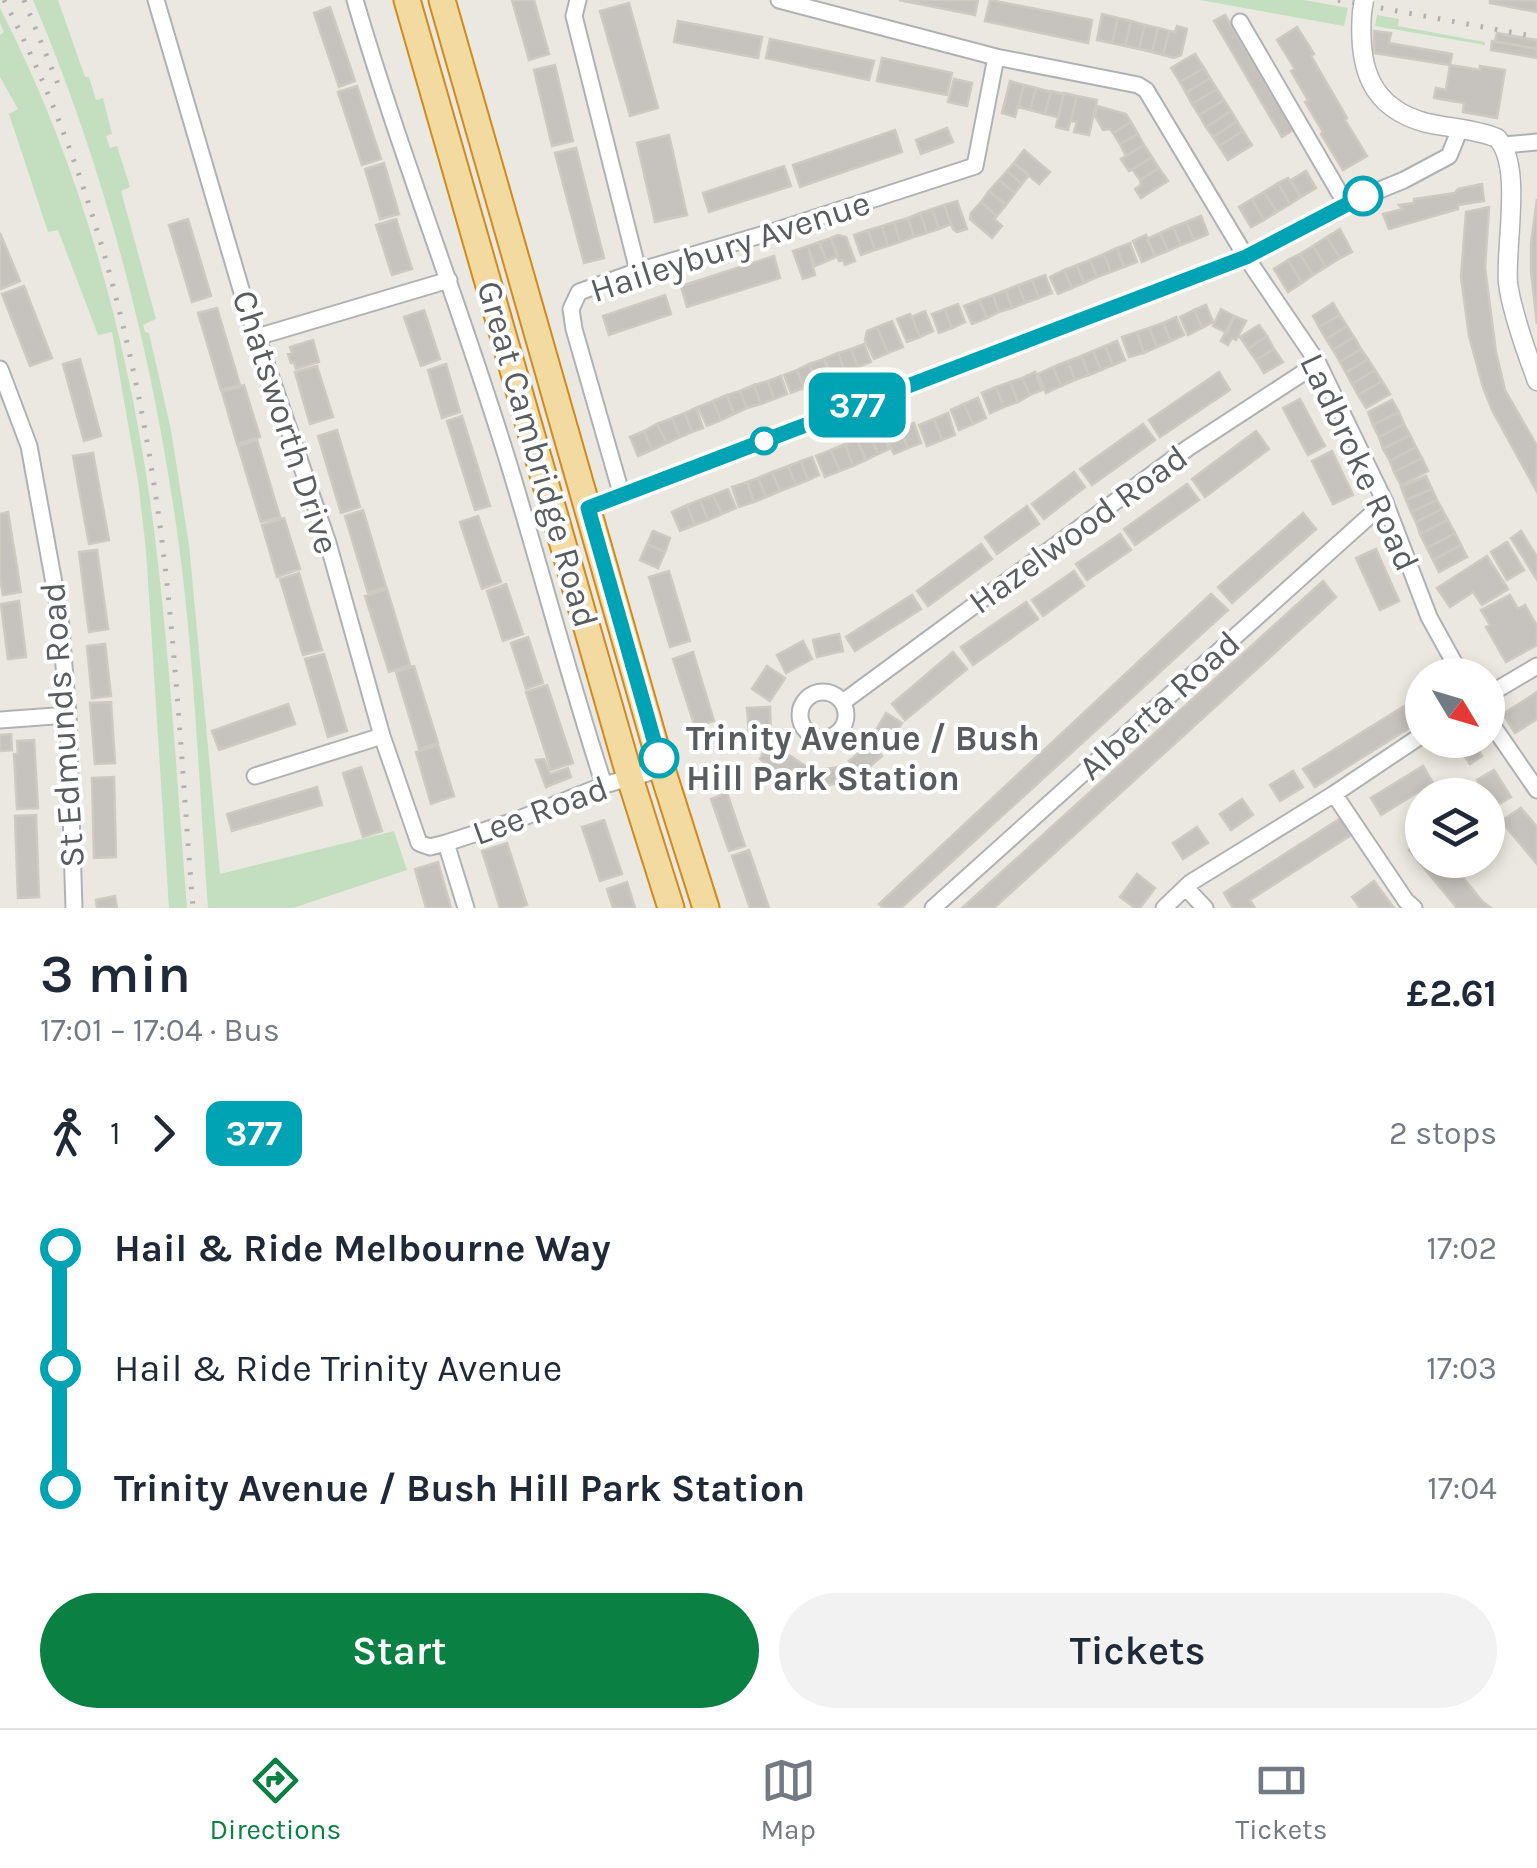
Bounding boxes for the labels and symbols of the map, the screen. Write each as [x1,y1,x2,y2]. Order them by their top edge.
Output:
unlabelled marker [1344,177,1382,215]
street label: Haileybury Avenue [585,182,875,311]
street label: Great Cambridge Road [468,276,607,632]
street label: Chatsworth Drive [224,285,347,559]
street label: Ladbroke Road [1291,347,1428,578]
line badge: 377 [800,372,914,438]
unlabelled marker [751,428,777,454]
street label: Hazelwood Road [961,436,1196,622]
street label: St Edmunds Road [32,581,93,869]
street label: Alberta Road [1070,622,1248,788]
north arrow [1405,658,1505,758]
place label: Trinity Avenue / Bush Hill Park Station [686,718,1040,799]
marker: Trinity Avenue / Bush Hill Park Station [640,739,678,777]
street label: Lee Road [467,767,614,854]

